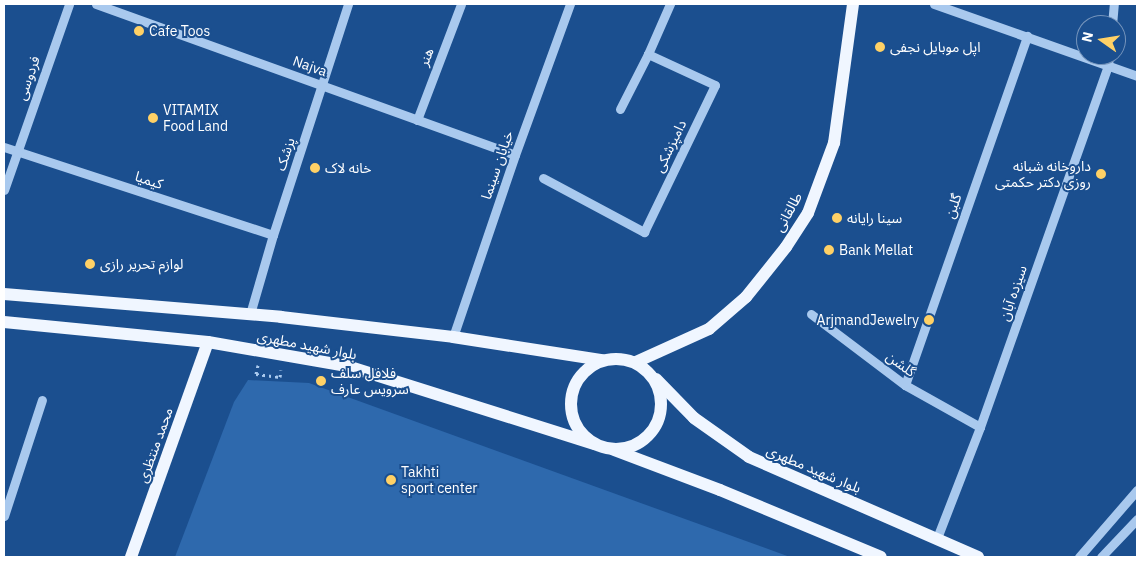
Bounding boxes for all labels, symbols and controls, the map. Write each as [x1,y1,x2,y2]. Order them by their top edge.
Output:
north arrow [1076,15,1126,65]
place label: Cafe Toos [149,23,210,39]
marker: Cafe Toos [133,25,145,37]
text: N [1077,30,1097,44]
place label: اپل موبایل نجفی [890,39,980,55]
marker: اپل موبایل نجفی [874,41,886,53]
street label: هنر [415,45,437,69]
street label: Najva [291,52,329,80]
street label: فردوسی [13,54,43,102]
place label: VITAMIX Food Land [163,102,228,134]
marker: VITAMIX Food Land [147,112,159,124]
street label: دامپزشکی [650,117,690,175]
street label: خیابان سینما [477,128,517,202]
street label: پزشک [272,135,298,173]
place label: داروخانه شبانه روزی دکتر حکمتی [995,158,1091,190]
place label: خانه لاک [325,160,372,176]
marker: خانه لاک [309,162,321,174]
street label: کیمیا [133,168,165,192]
marker: داروخانه شبانه روزی دکتر حکمتی [1095,168,1107,180]
street label: طالقانی [770,189,806,235]
street label: گلبن [941,191,965,221]
place label: سینا رایانه [847,210,902,226]
marker: سینا رایانه [831,212,843,224]
place label: Bank Mellat [839,242,913,258]
marker: Bank Mellat [823,244,835,256]
place label: لوازم تحریر رازی [100,256,183,272]
marker: لوازم تحریر رازی [84,258,96,270]
street label: سیزده آبان [996,263,1030,323]
place label: ArjmandJewelry [816,312,919,328]
marker: ArjmandJewelry [923,314,935,326]
street label: بلوار شهید مطهری [256,327,358,363]
street label: گلشن [883,348,919,380]
place label: فلافل سلف سرویس عارف [331,365,409,398]
marker: فلافل سلف سرویس عارف [315,375,327,387]
street label: محمد منتظری [134,405,176,485]
street label: بلوار شهید مطهری [764,442,864,496]
place label: Takhti sport center [401,464,477,497]
marker: Takhti sport center [385,474,397,486]

